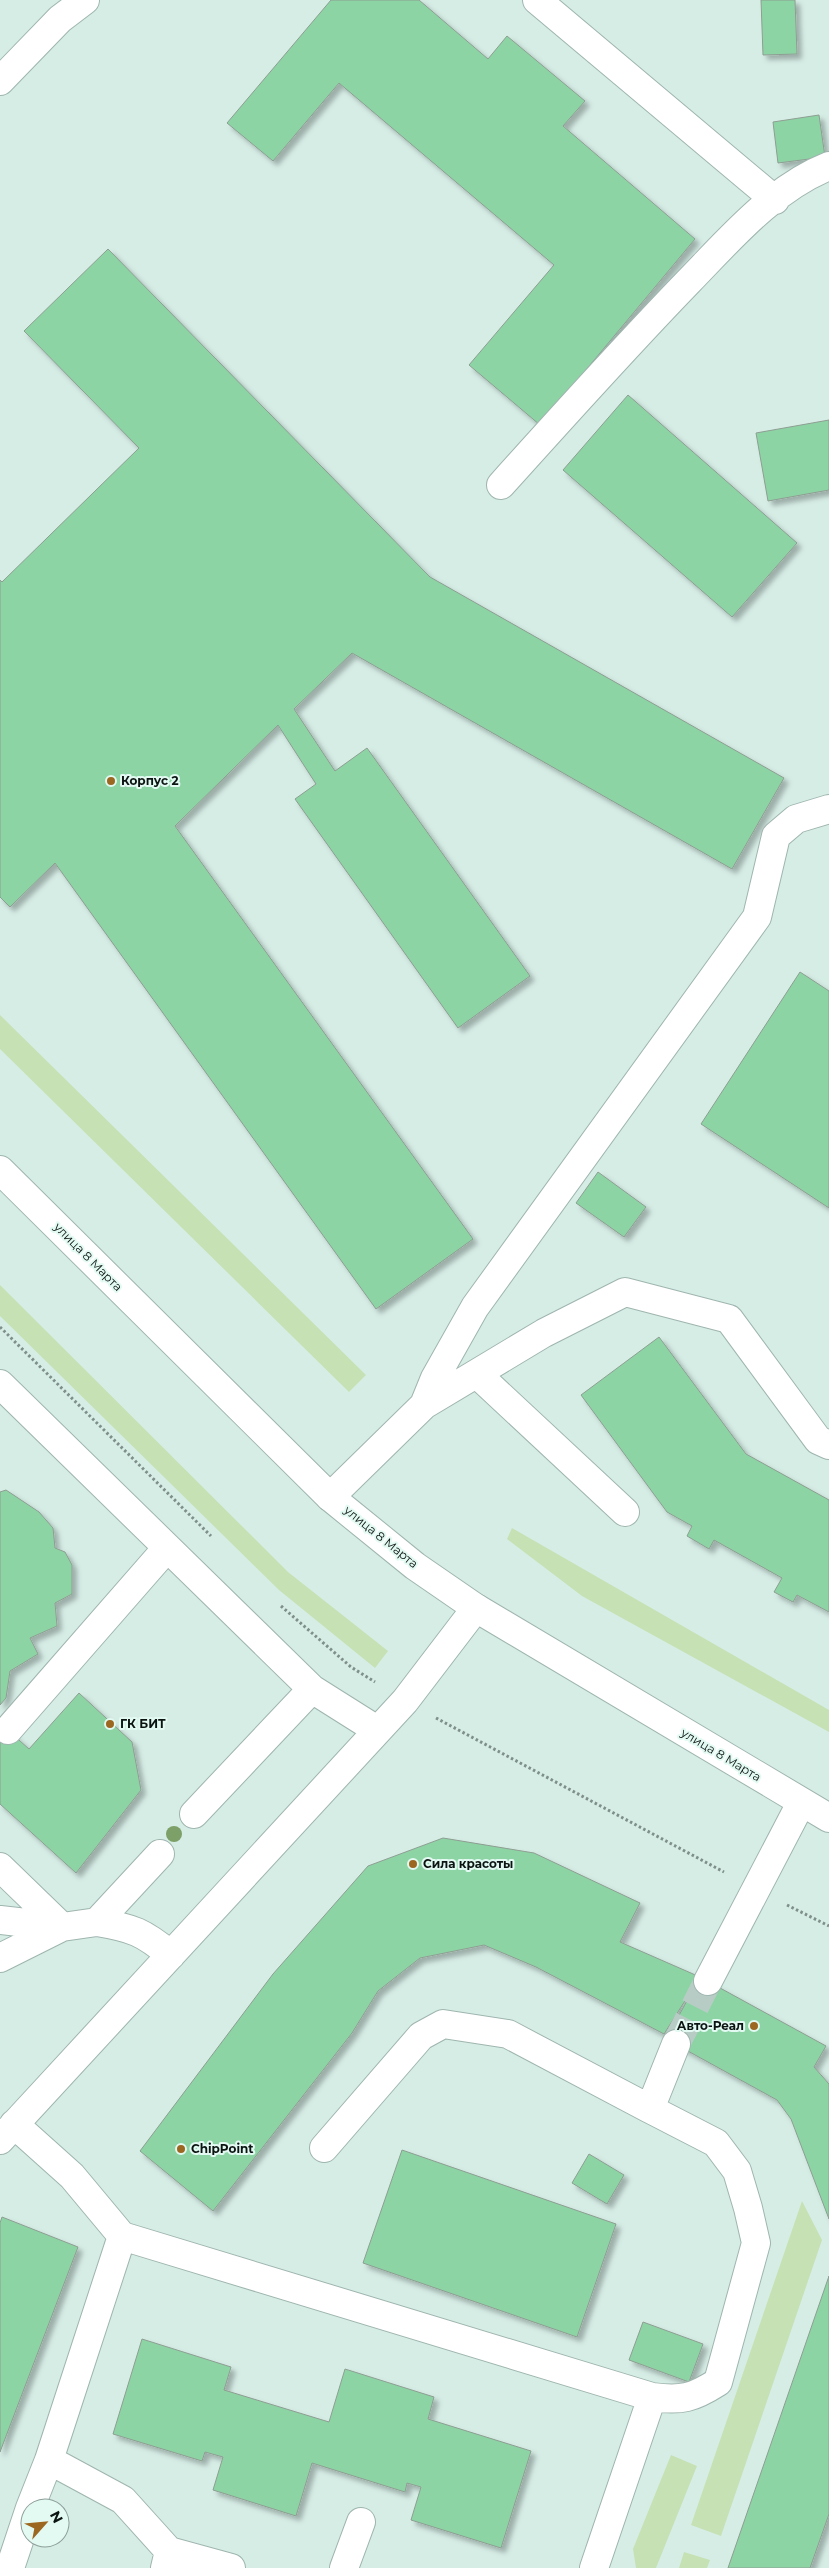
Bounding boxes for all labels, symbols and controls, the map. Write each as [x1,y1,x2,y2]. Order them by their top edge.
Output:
place label: Корпус 2 [121,773,179,788]
marker: Корпус 2 [105,775,117,787]
street label: улица 8 Марта [50,1219,126,1294]
street label: улица 8 Марта [341,1502,421,1571]
place label: ГК БИТ [120,1716,166,1731]
marker: ГК БИТ [104,1718,116,1730]
street label: улица 8 Марта [678,1724,764,1784]
place label: Сила красоты [423,1856,513,1871]
marker: Сила красоты [407,1858,419,1870]
place label: Авто-Реал [677,2018,744,2033]
marker: Авто-Реал [748,2020,760,2032]
place label: ChipPoint [191,2141,254,2156]
marker: ChipPoint [175,2143,187,2155]
north arrow [20,2498,70,2548]
text: N [46,2508,67,2526]

